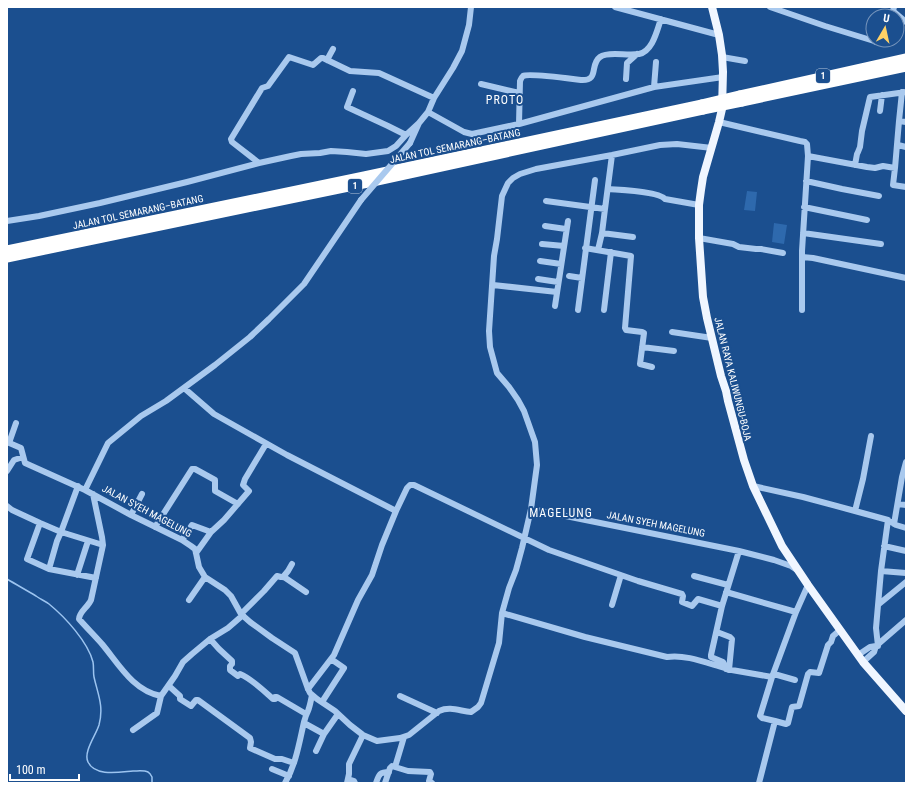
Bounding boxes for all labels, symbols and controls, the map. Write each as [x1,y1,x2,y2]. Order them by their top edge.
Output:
north arrow [865,8,905,48]
text: U [882,12,891,26]
road number: 1 [816,69,830,83]
district label: PROTO [486,93,524,107]
street label: JALAN TOL SEMARANG–BATANG [389,127,521,165]
road number: 1 [348,179,362,193]
street label: JALAN TOL SEMARANG–BATANG [72,193,204,231]
street label: JALAN RAYA KALIWUNGU-BOJA [712,316,754,442]
street label: JALAN SYEH MAGELUNG [100,483,194,539]
district label: MAGELUNG [529,506,593,520]
street label: JALAN SYEH MAGELUNG [606,509,706,539]
scale bar [10,756,79,782]
text: 100 m [16,763,46,777]

